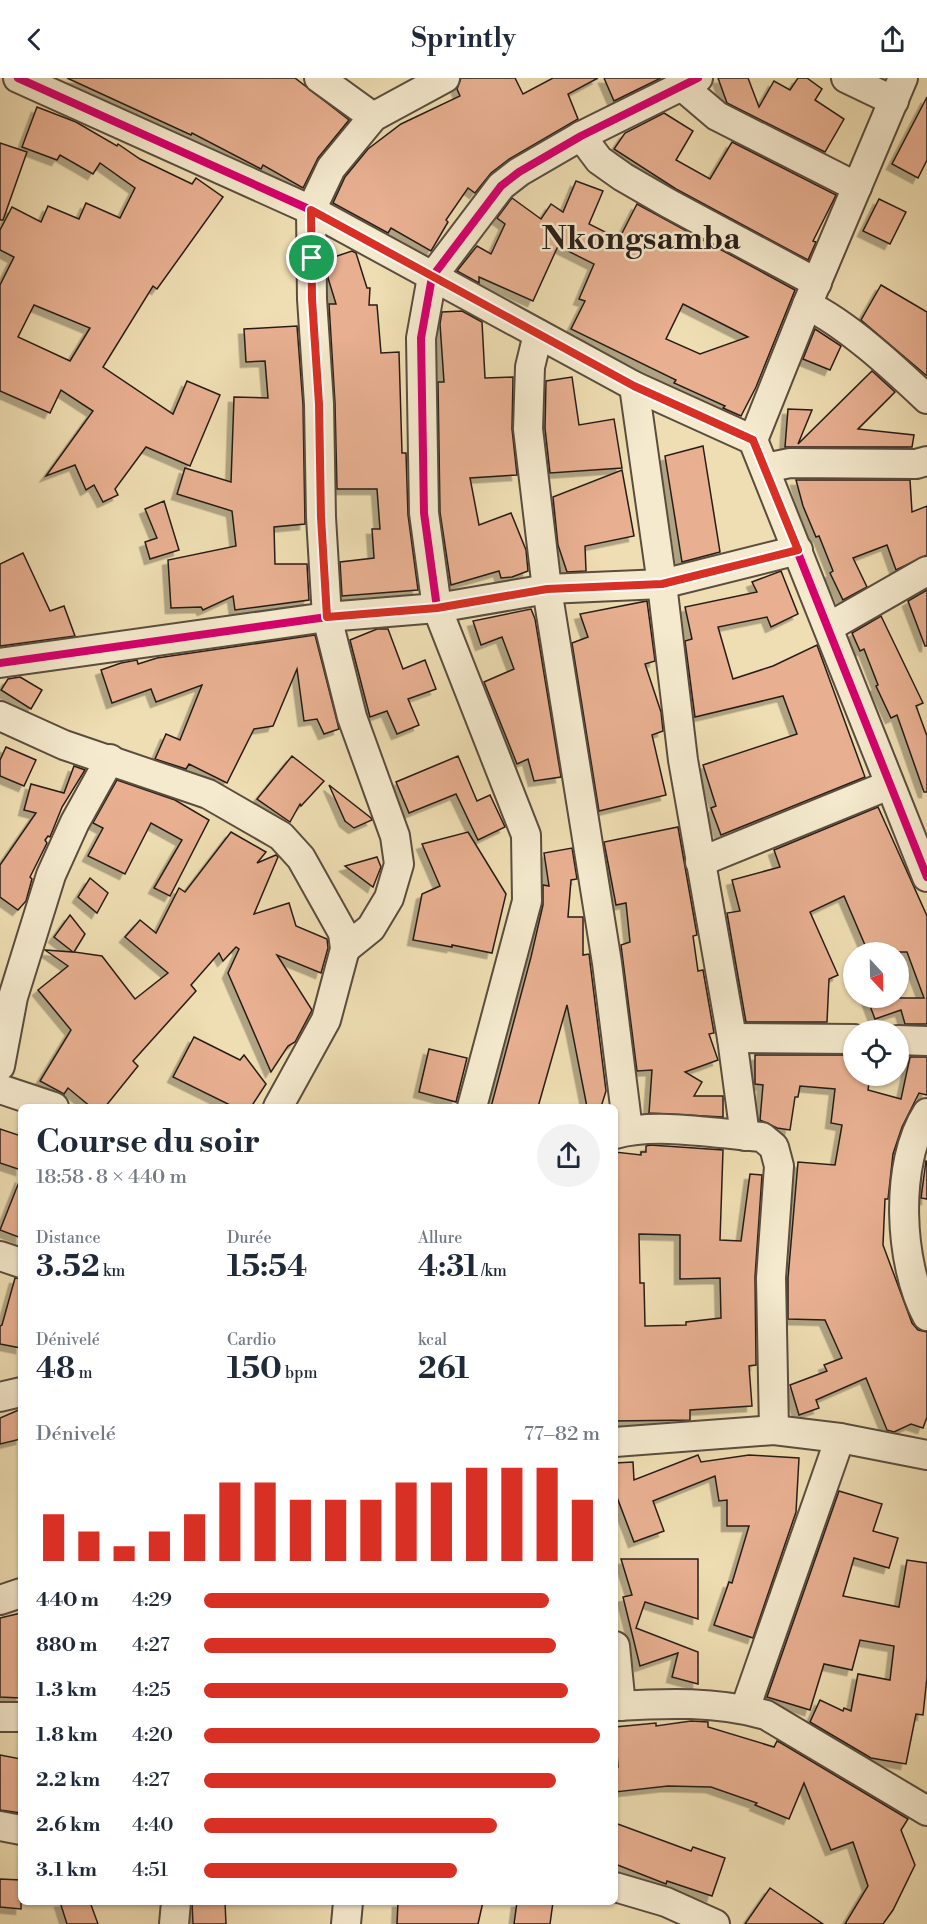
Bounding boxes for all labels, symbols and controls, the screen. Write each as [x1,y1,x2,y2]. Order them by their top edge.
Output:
text: Sprintly [411,22,516,56]
icon: back [18,23,51,56]
icon: share [876,23,909,56]
district label: Nkongsamba [542,219,741,259]
pin [286,232,337,283]
icon: arrive [295,241,328,274]
north arrow [843,942,909,1008]
map controls [843,942,909,1086]
button: locate [843,1020,909,1086]
text: Course du soir [36,1122,260,1163]
button: share [537,1124,600,1187]
text: 18:58 · 8 × 440 m [36,1165,187,1190]
text: Distance [36,1228,101,1248]
text: Durée [227,1228,272,1248]
text: Allure [418,1228,462,1248]
text: 3.52 [36,1248,100,1286]
text: 15:54 [227,1248,307,1286]
text: 4:31 [418,1248,478,1286]
text: km [100,1261,125,1281]
text: /km [478,1261,507,1281]
text: Dénivelé [36,1330,100,1350]
text: Cardio [227,1330,276,1350]
text: kcal [418,1330,447,1350]
text: 48 [36,1350,75,1388]
text: 150 [227,1350,282,1388]
text: 261 [418,1350,469,1388]
text: m [75,1363,93,1383]
text: bpm [282,1363,318,1383]
text: Dénivelé [36,1422,116,1447]
text: 77–82 m [524,1422,600,1447]
text: 440 m [36,1588,99,1613]
text: 4:29 [132,1588,172,1613]
text: 880 m [36,1633,97,1658]
text: 4:27 [132,1633,170,1658]
text: 1.3 km [36,1678,97,1703]
text: 4:25 [132,1678,171,1703]
text: 1.8 km [36,1723,98,1748]
text: 4:20 [132,1723,173,1748]
text: 2.2 km [36,1768,100,1793]
text: 4:27 [132,1768,170,1793]
text: 2.6 km [36,1813,100,1838]
text: 4:40 [132,1813,174,1838]
text: 3.1 km [36,1858,97,1883]
text: 4:51 [132,1858,168,1883]

